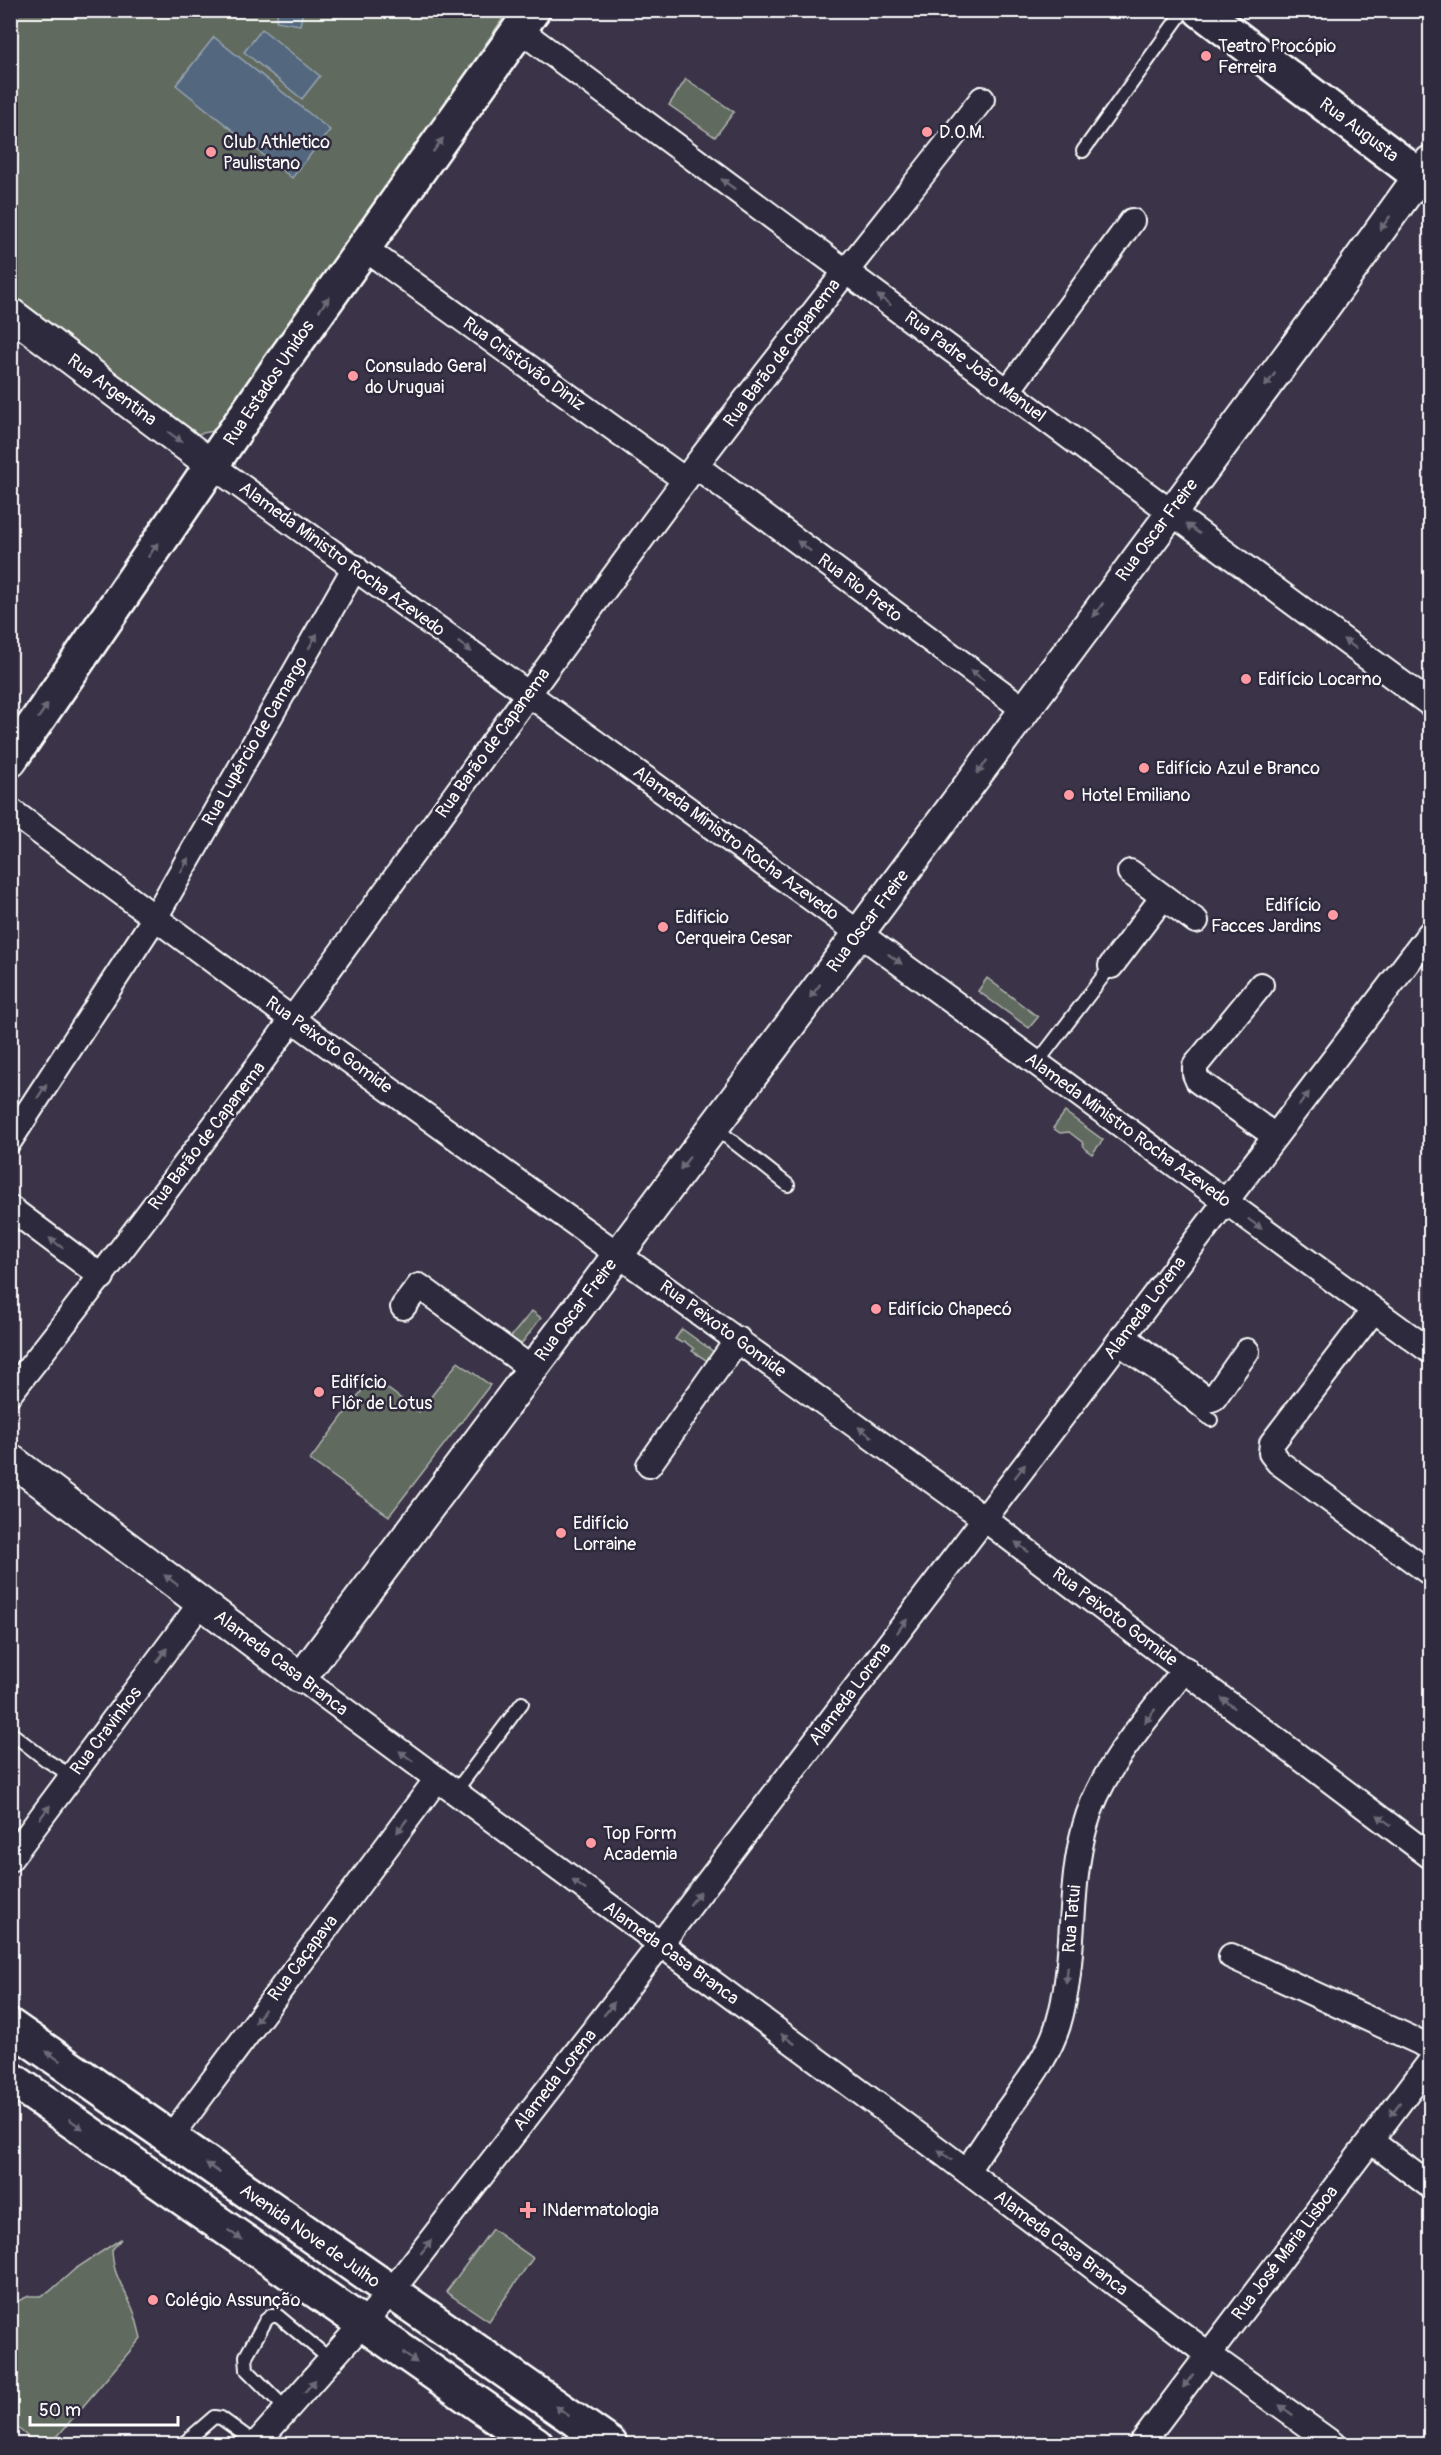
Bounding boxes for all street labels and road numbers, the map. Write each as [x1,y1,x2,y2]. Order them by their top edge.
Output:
street label: Rua Augusta [1315,93,1403,167]
street label: Rua Barão de Capanema [719,274,845,432]
street label: Rua Padre João Manuel [900,306,1050,428]
street label: Rua Cristóvão Diniz [458,312,590,416]
street label: Rua Estados Unidos [219,316,319,450]
street label: Rua Argentina [63,349,161,431]
street label: Rua Oscar Freire [1111,474,1203,586]
street label: Alameda Ministro Rocha Azevedo [234,476,450,642]
street label: Rua Rio Preto [813,549,907,628]
street label: Rua Lupércio de Camargo [197,652,313,830]
street label: Rua Barão de Capanema [431,663,555,823]
street label: Alameda Ministro Rocha Azevedo [628,760,844,926]
street label: Rua Oscar Freire [822,865,914,977]
street label: Rua Peixoto Gomide [261,991,397,1099]
street label: Alameda Ministro Rocha Azevedo [1020,1047,1236,1213]
street label: Rua Barão de Capanema [144,1057,270,1215]
street label: Alameda Lorena [1099,1252,1191,1364]
street label: Rua Oscar Freire [530,1254,622,1366]
street label: Rua Peixoto Gomide [655,1275,791,1383]
street label: Rua Peixoto Gomide [1048,1562,1182,1672]
street label: Alameda Casa Branca [209,1605,353,1721]
street label: Alameda Lorena [804,1638,896,1750]
street label: Rua Cravinhos [65,1682,147,1780]
street label: Rua Tatui [1058,1884,1086,1954]
street label: Alameda Casa Branca [599,1896,743,2010]
street label: Rua Caçapava [263,1910,343,2006]
street label: Alameda Lorena [508,2024,602,2136]
street label: Avenida Nove de Julho [235,2179,385,2293]
street label: Rua José Maria Lisboa [1227,2181,1343,2325]
street label: Alameda Casa Branca [989,2185,1133,2301]

